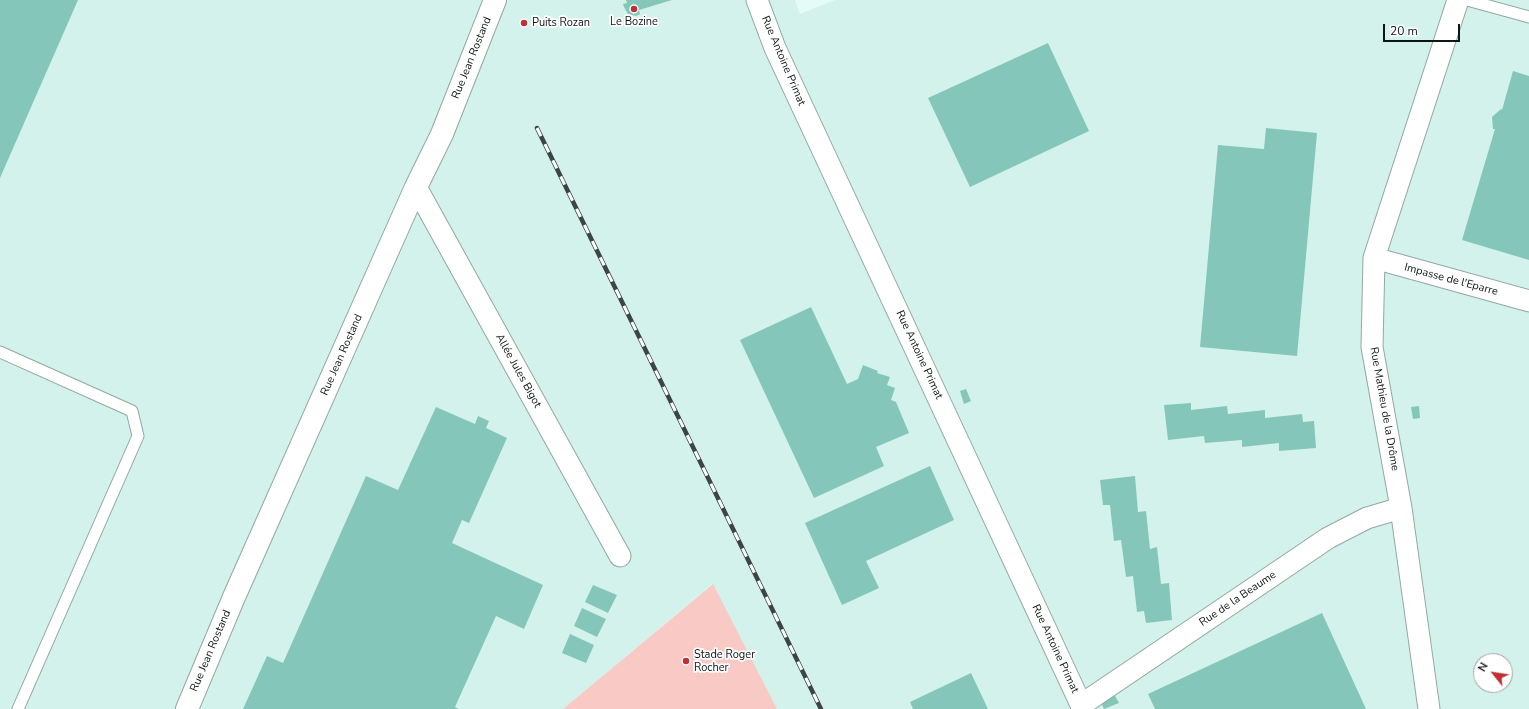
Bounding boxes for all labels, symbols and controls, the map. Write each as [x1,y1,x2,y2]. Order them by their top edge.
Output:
marker: Le Bozine [629,4,639,14]
street label: Rue Antoine Primat [758,14,808,108]
street label: Rue Jean Rostand [449,15,495,101]
place label: Le Bozine [610,15,658,29]
place label: Puits Rozan [532,16,590,30]
scale bar [1385,16,1462,42]
marker: Puits Rozan [519,18,529,28]
text: 20 m [1390,23,1418,39]
street label: Impasse de l'Eparre [1403,261,1499,299]
street label: Rue Antoine Primat [893,309,945,401]
street label: Rue Jean Rostand [318,312,366,398]
street label: Allée Jules Bigot [492,332,544,410]
street label: Rue Mathieu de la Drôme [1367,346,1401,472]
street label: Rue de la Beaume [1197,568,1279,630]
street label: Rue Antoine Primat [1029,603,1081,695]
street label: Rue Jean Rostand [188,608,234,694]
place label: Stade Roger Rocher [694,648,755,674]
north arrow [1473,653,1513,693]
marker: Stade Roger Rocher [681,656,691,666]
text: N [1474,660,1492,675]

